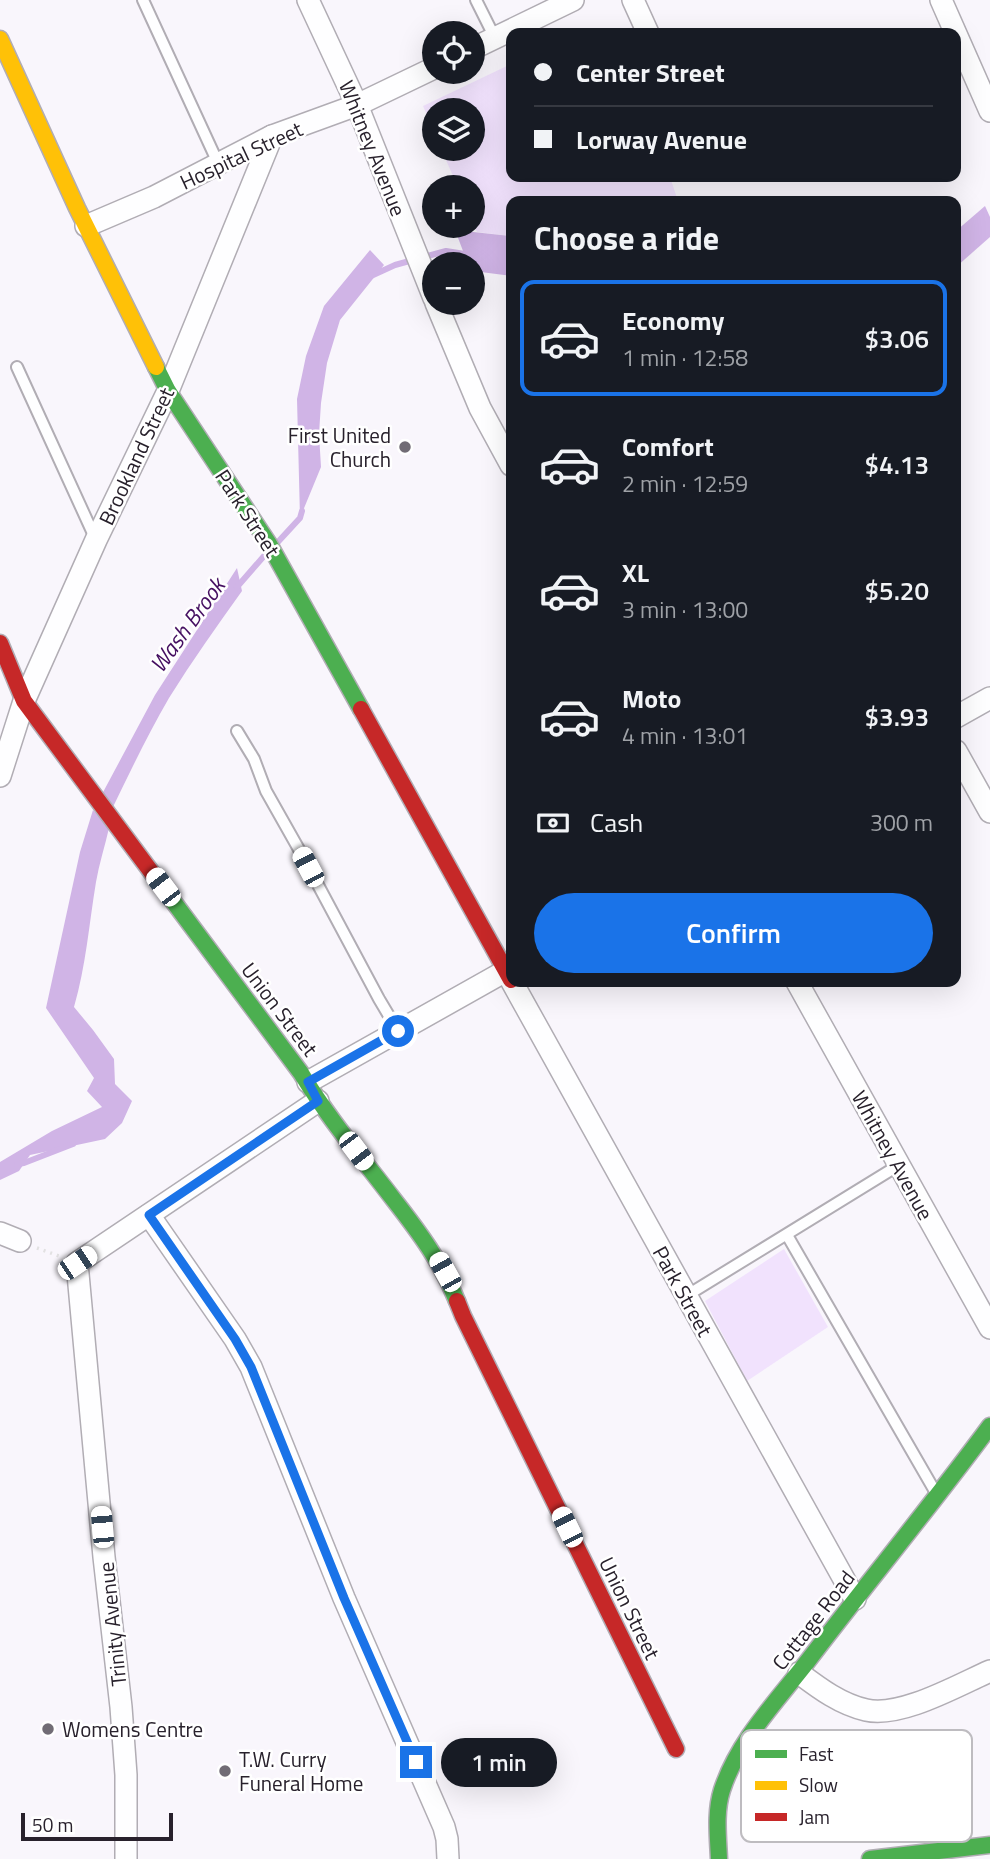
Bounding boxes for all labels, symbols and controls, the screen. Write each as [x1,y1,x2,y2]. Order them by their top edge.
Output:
map controls [422,21,485,315]
button: locate [422,21,485,84]
text: Center Street [576,53,725,92]
street label: Whitney Avenue [331,75,415,221]
button: layers [422,98,485,161]
street label: Hospital Street [174,112,308,197]
text: Lorway Avenue [576,120,747,159]
button: + [422,175,485,238]
text: Choose a ride [534,214,719,262]
button: − [422,252,485,315]
text: Economy [622,301,724,340]
icon: car [538,307,601,370]
text: $3.06 [865,319,929,358]
text: 1 min · 12:58 [622,340,748,375]
street label: Brookland Street [90,381,182,530]
place label: First United Church [288,419,391,475]
text: Comfort [622,427,714,466]
icon: car [538,433,601,496]
marker: First United Church [397,439,413,455]
text: $4.13 [865,445,929,484]
street label: Park Street [208,463,289,564]
text: 2 min · 12:59 [622,466,748,501]
text: XL [622,553,649,592]
icon: car [538,559,601,622]
water label: Wash Brook [141,568,235,680]
text: $5.20 [865,571,929,610]
text: 3 min · 13:00 [622,592,748,627]
text: Moto [622,679,681,718]
icon: car [538,685,601,748]
text: $3.93 [865,697,929,736]
text: 4 min · 13:01 [622,718,748,753]
text: Cash [590,803,643,842]
icon: cash [534,804,572,842]
text: 300 m [870,805,933,840]
car [289,844,328,890]
car [142,864,185,910]
button: Confirm [534,893,933,973]
street label: Union Street [234,955,326,1063]
route start [382,1015,414,1047]
street label: Whitney Avenue [844,1084,942,1226]
car [335,1128,378,1174]
street label: Park Street [645,1240,721,1343]
car [54,1243,101,1283]
car [426,1249,465,1295]
car [549,1504,586,1550]
car [90,1505,115,1549]
street label: Union Street [591,1551,669,1665]
street label: Trinity Avenue [90,1560,134,1688]
street label: Cottage Road [764,1563,862,1677]
place label: Womens Centre [62,1713,203,1745]
marker: Womens Centre [40,1721,56,1737]
legend [741,1730,972,1842]
callout: 1 min [440,1738,556,1786]
text: Fast [799,1739,834,1768]
place label: T.W. Curry Funeral Home [239,1743,363,1799]
text: 1 min [471,1745,527,1780]
route end [400,1746,432,1778]
marker: T.W. Curry Funeral Home [217,1763,233,1779]
text: Slow [799,1770,838,1799]
text: Jam [799,1802,830,1831]
scale bar [21,1810,173,1842]
text: 50 m [32,1810,73,1839]

